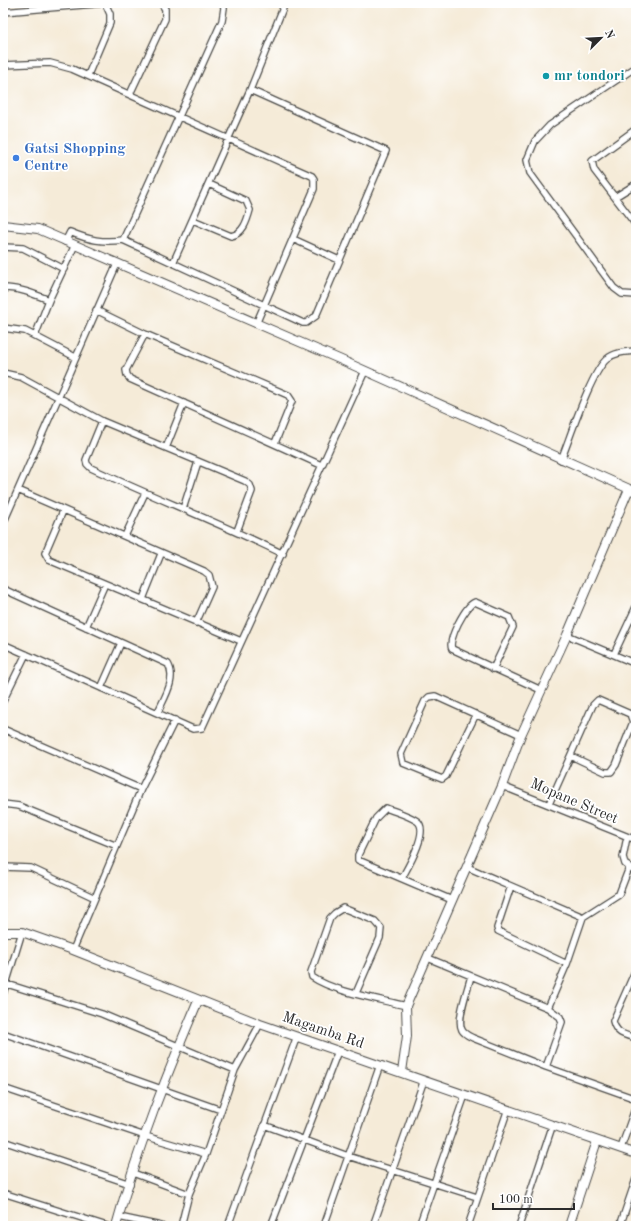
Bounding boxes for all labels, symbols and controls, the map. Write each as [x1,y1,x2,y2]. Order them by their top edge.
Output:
north arrow [581,18,621,58]
text: N [602,28,616,41]
place label: mr tondori [554,69,625,84]
marker: mr tondori [541,71,551,81]
place label: Gatsi Shopping Centre [24,142,126,174]
marker: Gatsi Shopping Centre [11,153,21,163]
street label: Mopane Street [528,777,620,827]
street label: Magamba Rd [280,1010,366,1052]
scale bar [493,1185,574,1211]
text: 100 m [499,1194,533,1206]

